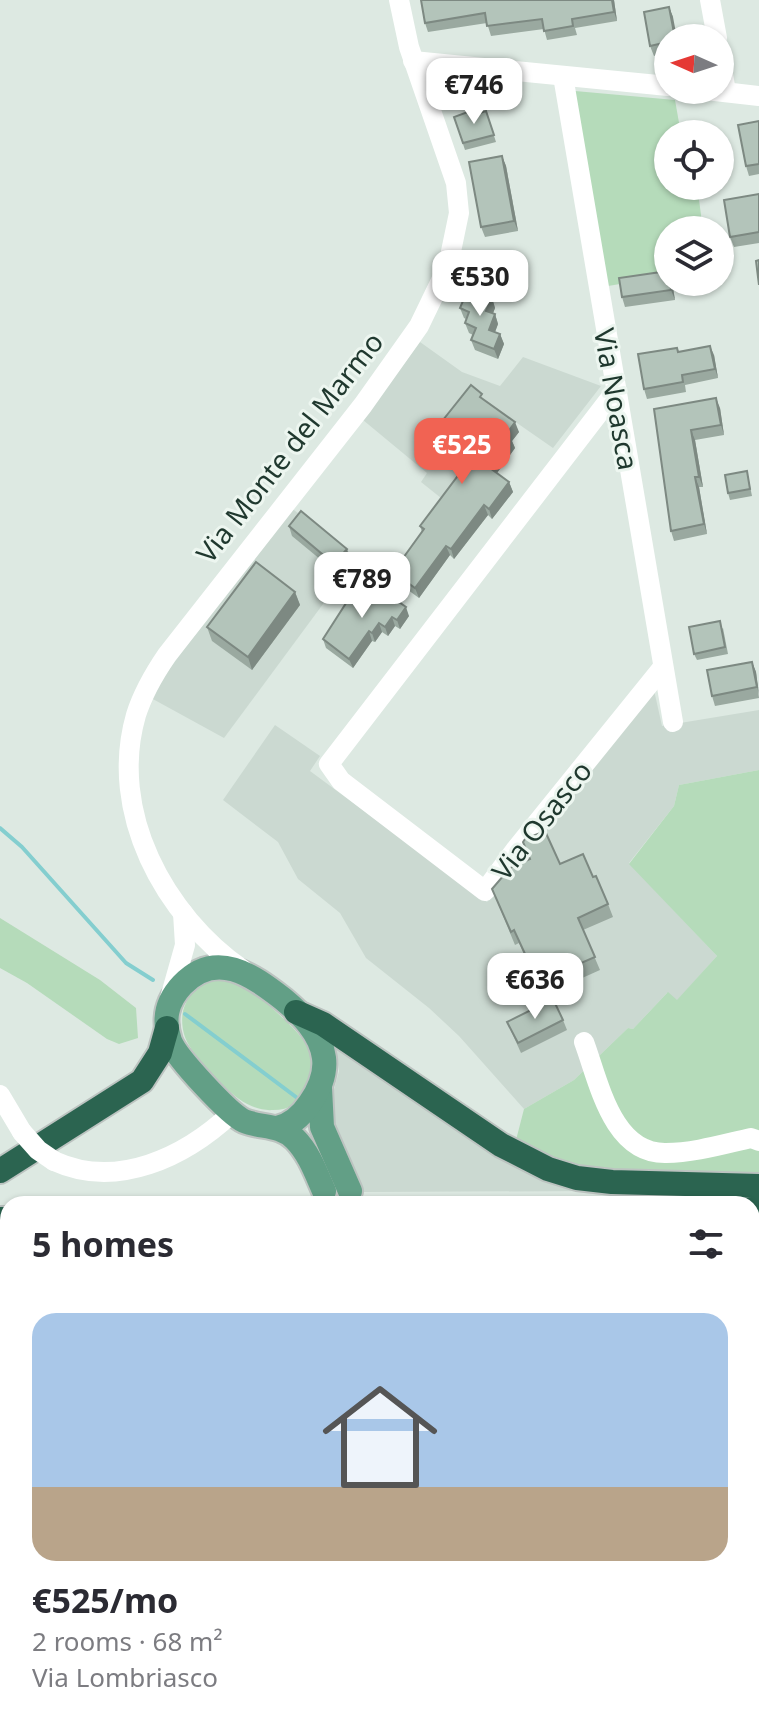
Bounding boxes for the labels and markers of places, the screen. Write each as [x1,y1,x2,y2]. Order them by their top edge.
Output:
pin: €746 [427,58,521,126]
pin: €530 [433,250,527,318]
pin: €525 [415,418,509,486]
pin: €789 [315,552,409,620]
pin: €636 [488,953,582,1021]

